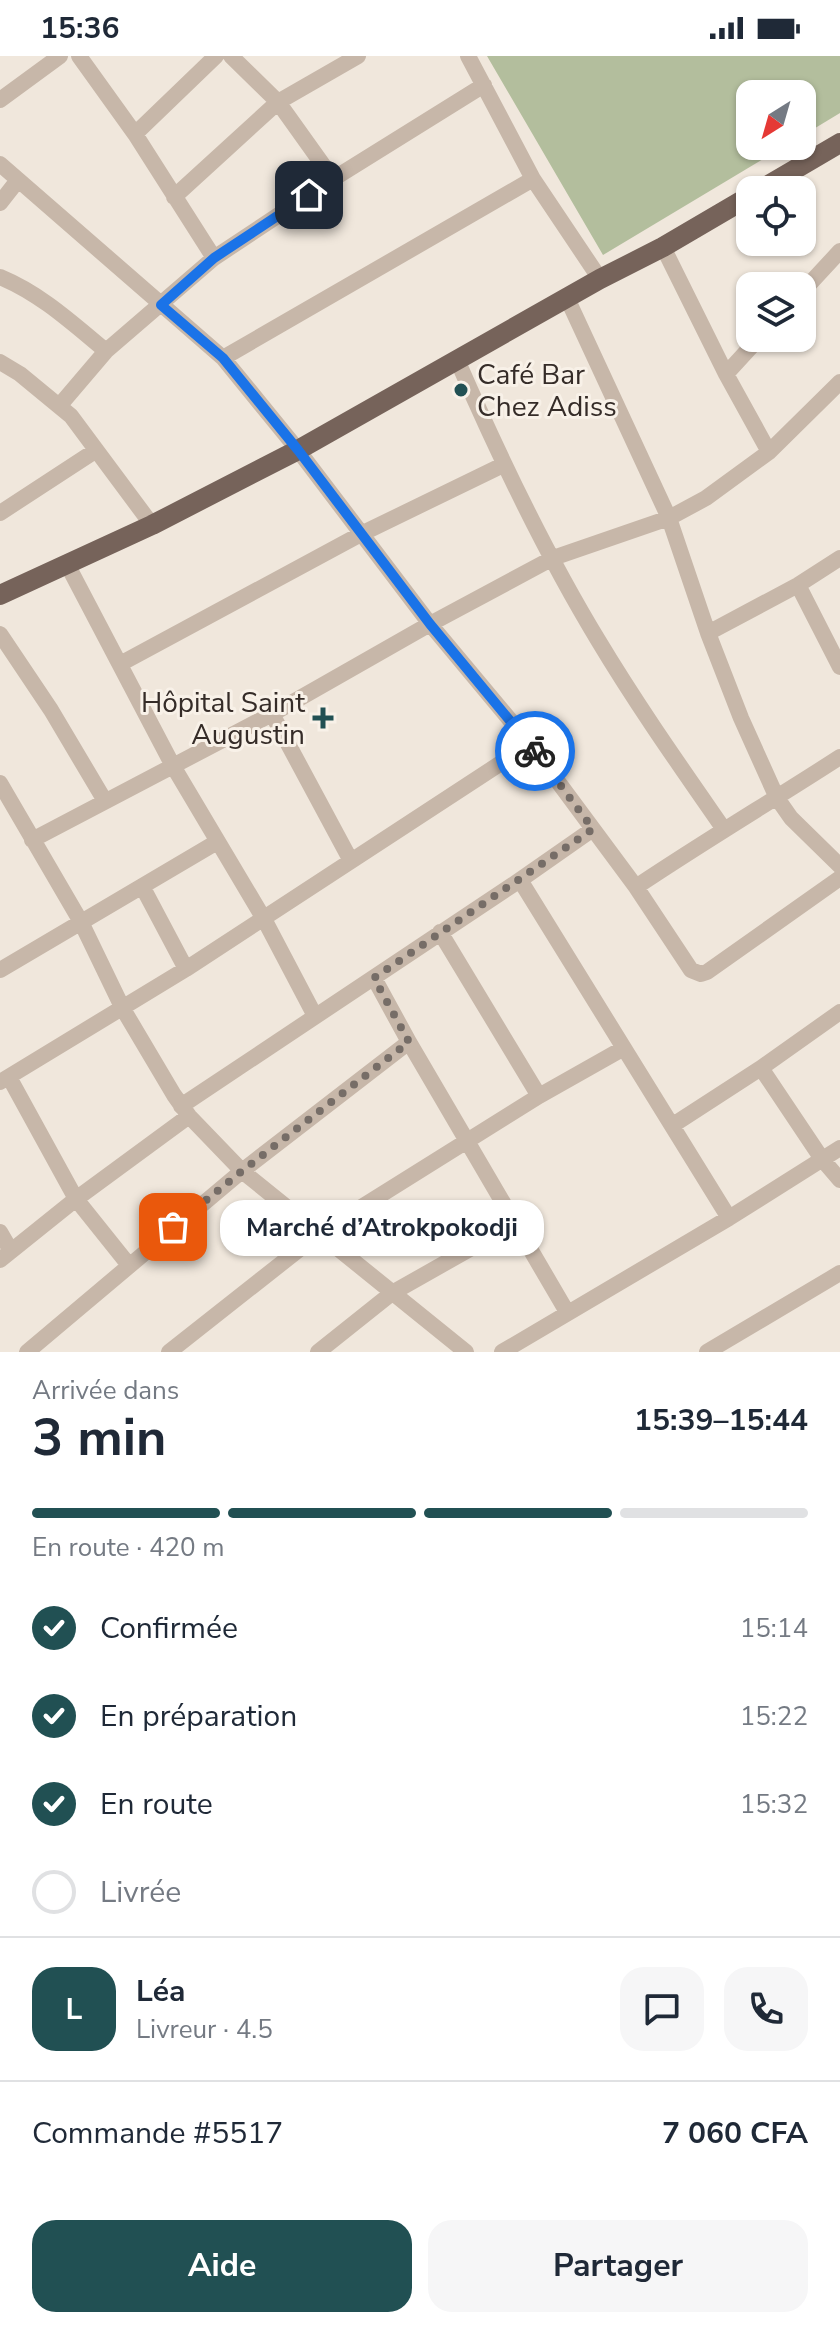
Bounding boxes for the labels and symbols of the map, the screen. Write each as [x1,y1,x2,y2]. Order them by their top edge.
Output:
north arrow [736,80,816,160]
pin [275,161,343,229]
place label: Café Bar Chez Adiss [477,356,617,426]
marker: Café Bar Chez Adiss [452,381,470,399]
place label: Hôpital Saint Augustin [141,684,305,754]
marker: Hôpital Saint Augustin [312,707,334,729]
courier [495,711,575,791]
pin [139,1193,207,1261]
callout: Marché d’Atrokpokodji [221,1199,545,1255]

